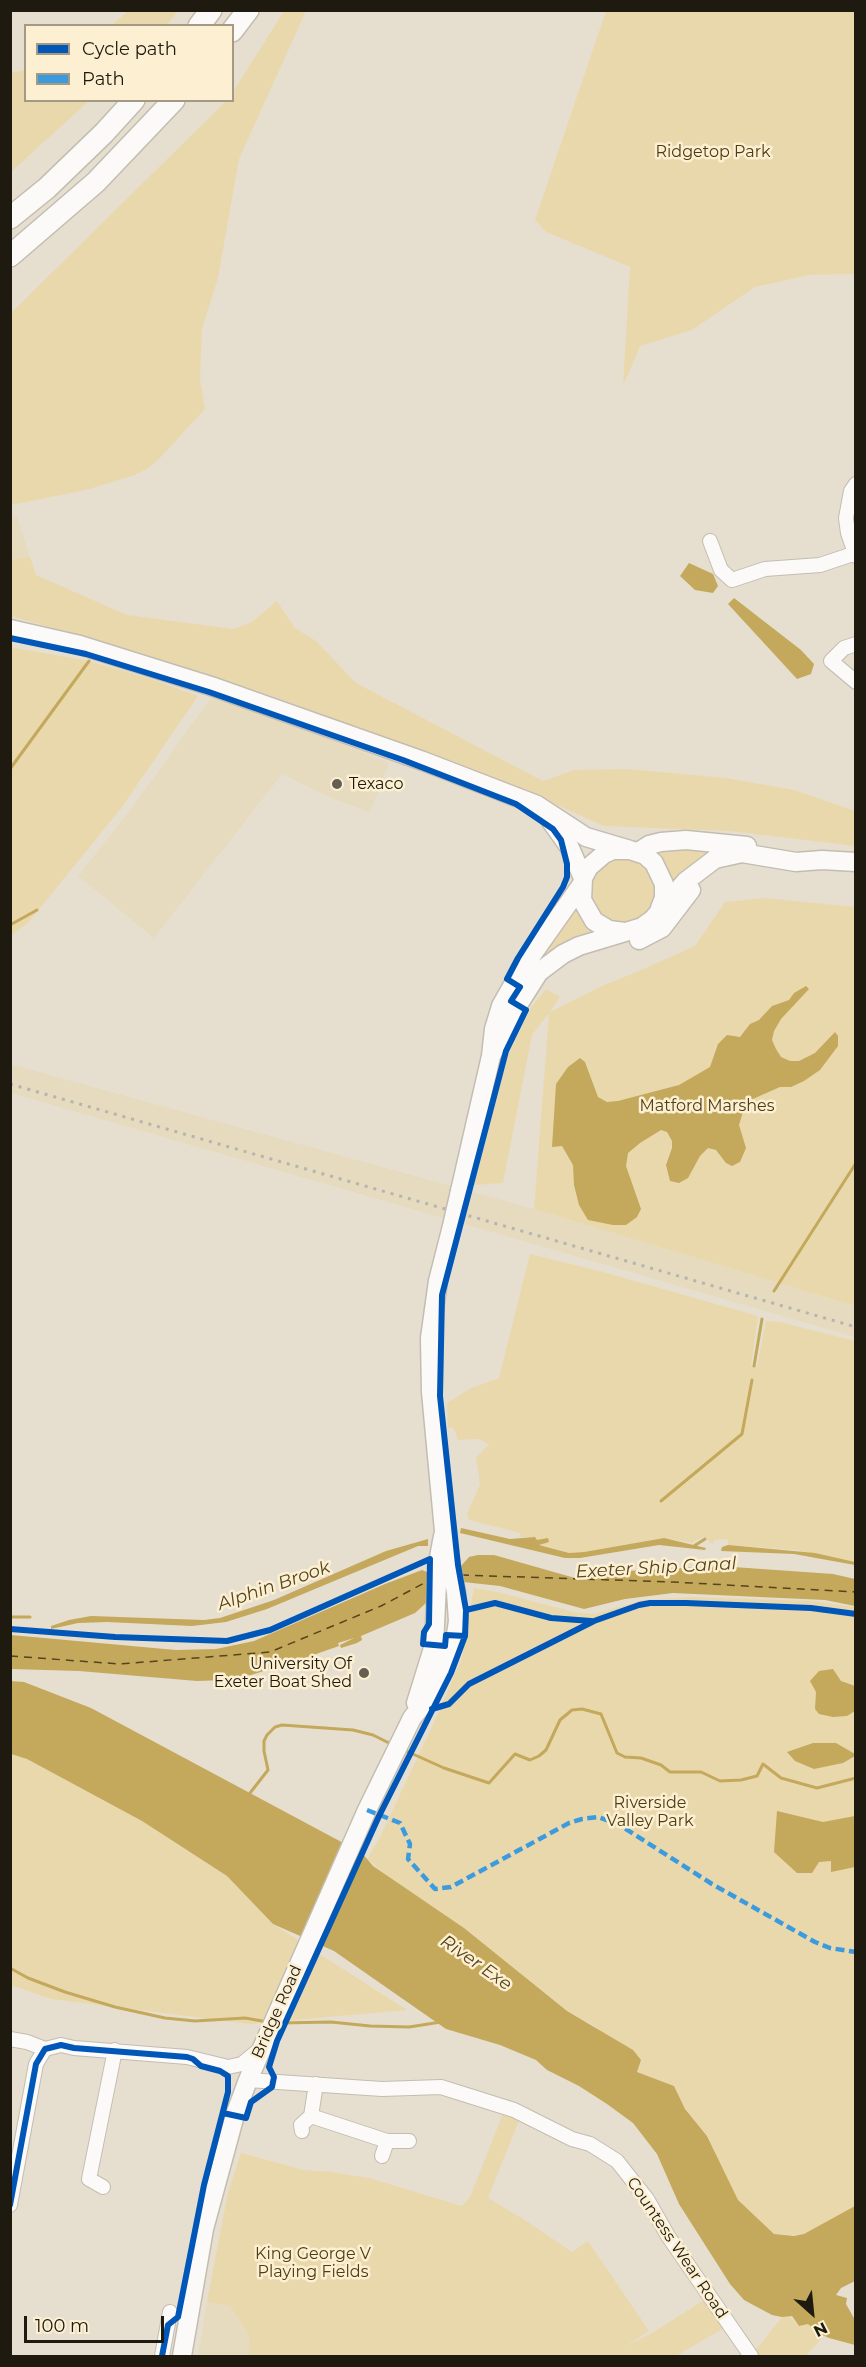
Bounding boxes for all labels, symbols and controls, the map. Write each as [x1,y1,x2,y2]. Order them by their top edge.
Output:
legend [24,24,234,102]
text: Cycle path [82,38,177,60]
text: Path [82,68,125,90]
park label: Ridgetop Park [655,142,771,162]
place label: Texaco [349,774,403,794]
marker: Texaco [330,777,344,791]
park label: Matford Marshes [640,1096,774,1116]
water label: Exeter Ship Canal [575,1553,737,1583]
water label: Alphin Brook [215,1557,333,1615]
place label: University Of Exeter Boat Shed [214,1654,352,1692]
marker: University Of Exeter Boat Shed [357,1666,371,1680]
park label: Riverside Valley Park [606,1793,694,1831]
water label: River Exe [436,1931,516,1995]
street label: Bridge Road [248,1962,306,2062]
street label: Countess Wear Road [623,2174,731,2322]
park label: King George V Playing Fields [255,2244,371,2282]
north arrow [782,2283,842,2343]
scale bar [27,2304,166,2342]
text: 100 m [35,2315,89,2337]
text: N [810,2318,830,2341]

